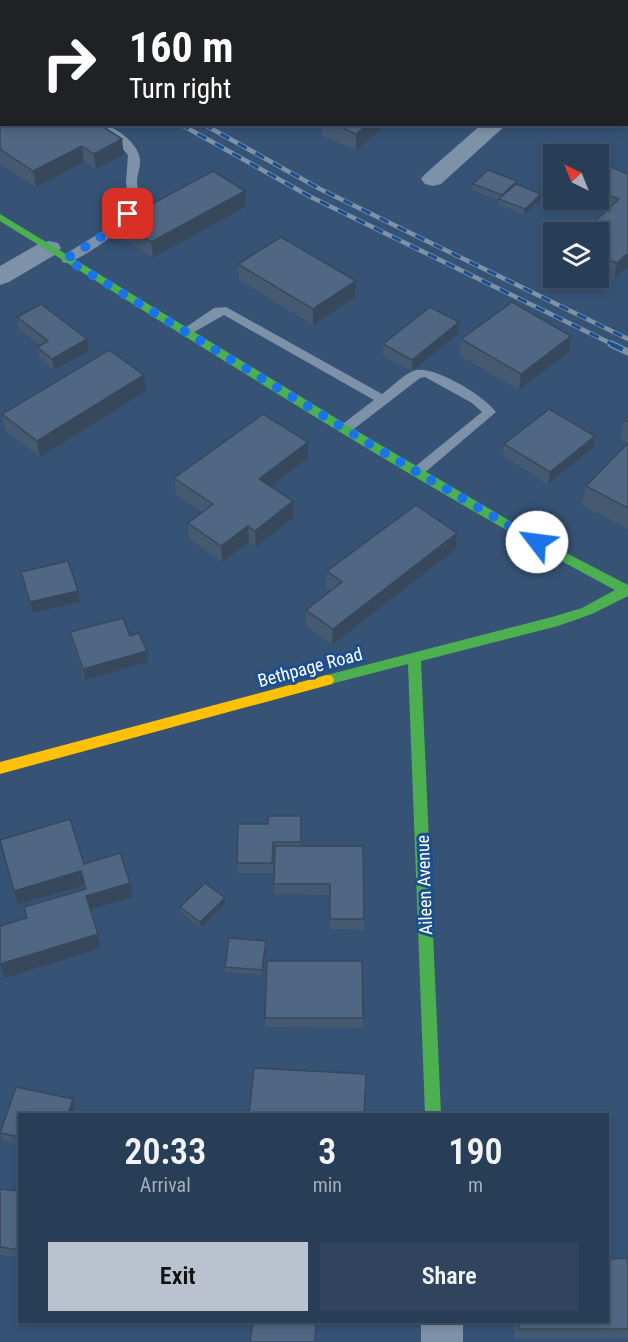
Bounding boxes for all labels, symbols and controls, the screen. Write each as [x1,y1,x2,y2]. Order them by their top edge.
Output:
text: 160 m [129,23,234,72]
icon: right [30,24,108,102]
text: Turn right [129,73,231,105]
north arrow [543,144,609,210]
map controls [543,144,609,288]
pin [102,188,153,239]
icon: arrive [111,197,144,230]
button: layers [543,222,609,288]
position arrow [505,510,569,574]
street label: Bethpage Road [255,643,365,691]
street label: Aileen Avenue [412,835,436,935]
text: 20:33 [124,1131,206,1173]
text: 3 [318,1131,336,1173]
text: 190 [448,1131,503,1173]
text: Arrival [140,1173,191,1197]
text: min [313,1173,342,1197]
text: m [468,1173,483,1197]
button: Exit [48,1242,308,1311]
button: Share [320,1242,579,1311]

